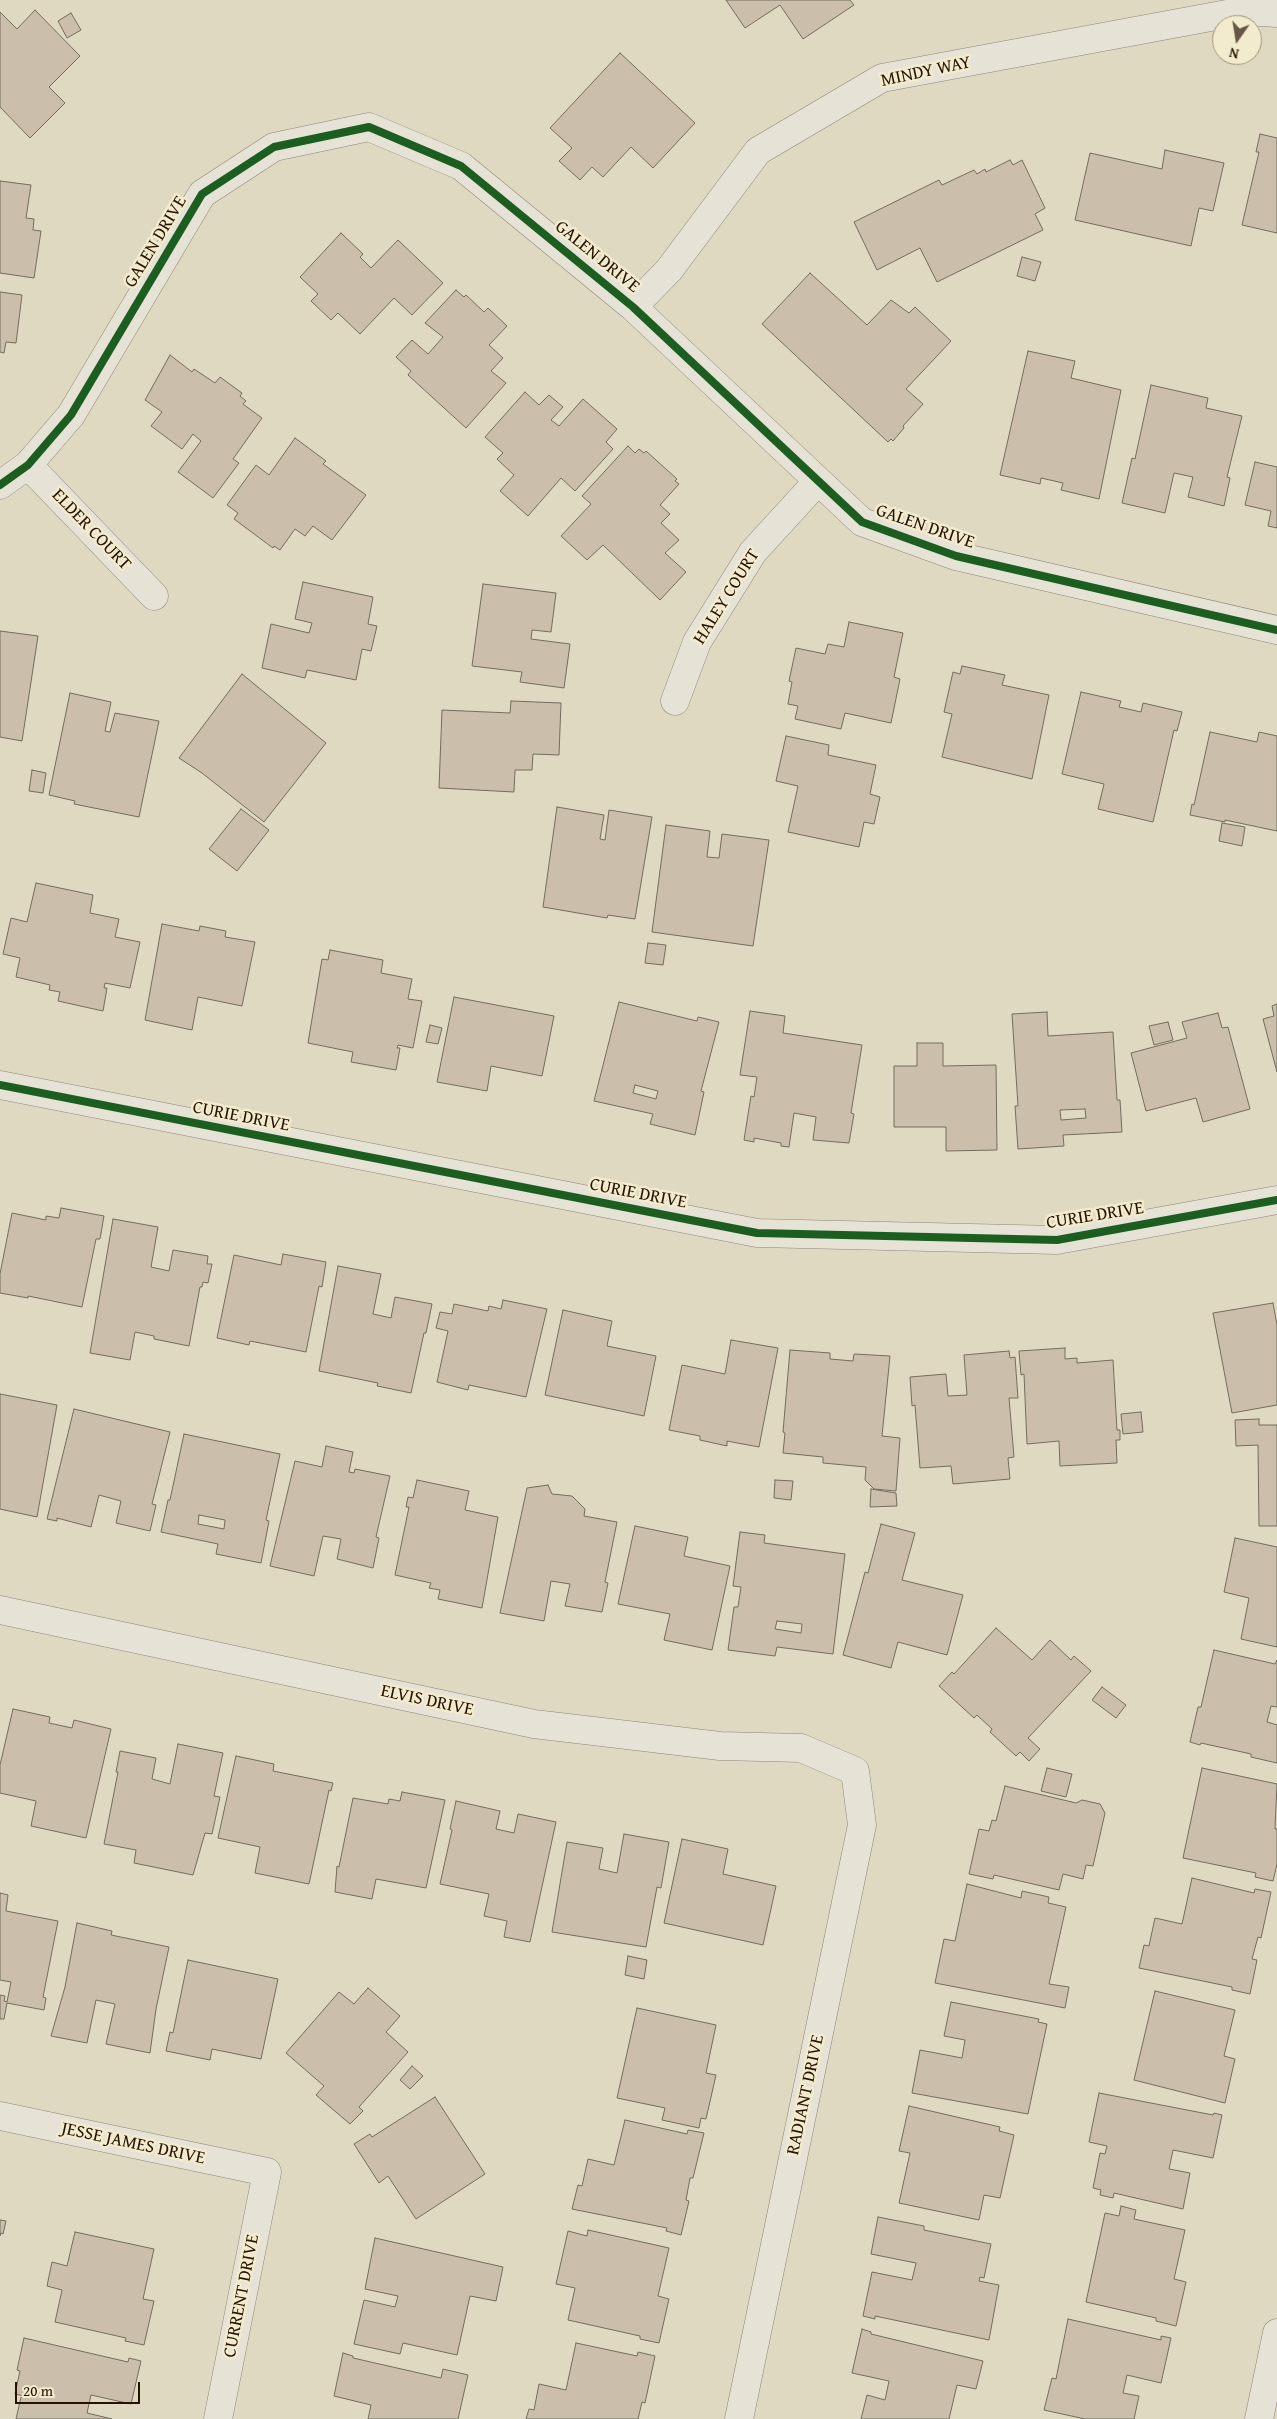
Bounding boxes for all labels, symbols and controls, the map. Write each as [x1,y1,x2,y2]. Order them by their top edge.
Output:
north arrow [1212,15,1262,65]
text: N [1227,43,1241,64]
street label: MINDY WAY [879,52,973,92]
street label: GALEN DRIVE [120,192,192,292]
street label: GALEN DRIVE [550,216,644,298]
street label: ELDER COURT [47,485,135,575]
street label: GALEN DRIVE [873,500,977,554]
street label: HALEY COURT [689,545,765,649]
street label: CURIE DRIVE [191,1097,291,1137]
street label: CURIE DRIVE [588,1174,688,1214]
street label: CURIE DRIVE [1045,1198,1145,1234]
street label: ELVIS DRIVE [379,1681,475,1721]
street label: RADIANT DRIVE [783,2033,829,2157]
street label: JESSE JAMES DRIVE [59,2118,207,2170]
street label: CURRENT DRIVE [219,2233,265,2359]
scale bar [18,2372,142,2404]
text: 20 m [23,2380,53,2401]

